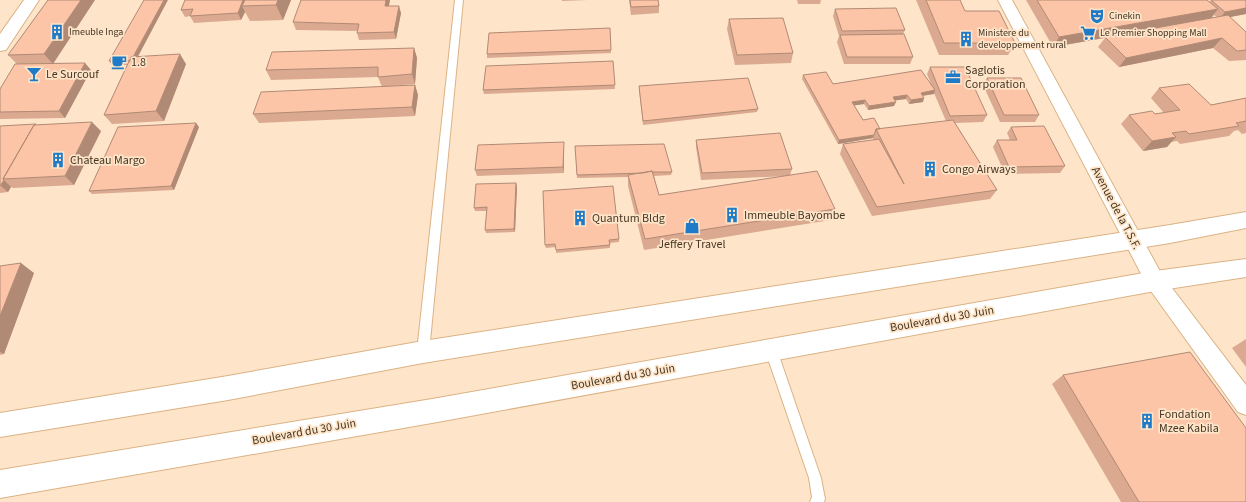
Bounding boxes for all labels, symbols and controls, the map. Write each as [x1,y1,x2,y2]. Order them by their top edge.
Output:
theatre icon: Cinekin [1088,7,1106,25]
place label: Cinekin [1109,9,1140,23]
building icon: Imeuble Inga [48,23,66,41]
supermarket icon: Le Premier Shopping Mall [1079,24,1097,42]
place label: Imeuble Inga [69,25,123,39]
place label: Ministere du developpement rural [978,26,1066,52]
place label: Le Premier Shopping Mall [1100,26,1207,40]
building icon: Ministere du developpement rural [957,30,975,48]
cafe icon: 1.8 [110,53,128,71]
place label: 1.8 [131,54,146,71]
place label: Saglotis Corporation [965,62,1026,93]
bar icon: Le Surcouf [25,65,43,83]
place label: Le Surcouf [46,66,99,83]
office icon: Saglotis Corporation [944,68,962,86]
building icon: Chateau Margo [49,151,67,169]
place label: Chateau Margo [70,152,145,169]
building icon: Congo Airways [921,160,939,178]
place label: Congo Airways [942,161,1016,178]
street label: Avenue de la T.S.F. [1087,164,1145,252]
building icon: Immeuble Bayombe [723,206,741,224]
place label: Immeuble Bayombe [744,207,845,224]
building icon: Quantum Bldg [571,209,589,227]
place label: Quantum Bldg [592,210,665,227]
shop icon: Jeffery Travel [683,217,701,235]
place label: Jeffery Travel [658,236,726,253]
street label: Boulevard du 30 Juin [889,301,995,337]
street label: Boulevard du 30 Juin [570,359,676,395]
place label: Fondation Mzee Kabila [1159,406,1219,437]
building icon: Fondation Mzee Kabila [1138,412,1156,430]
street label: Boulevard du 30 Juin [251,414,357,450]

